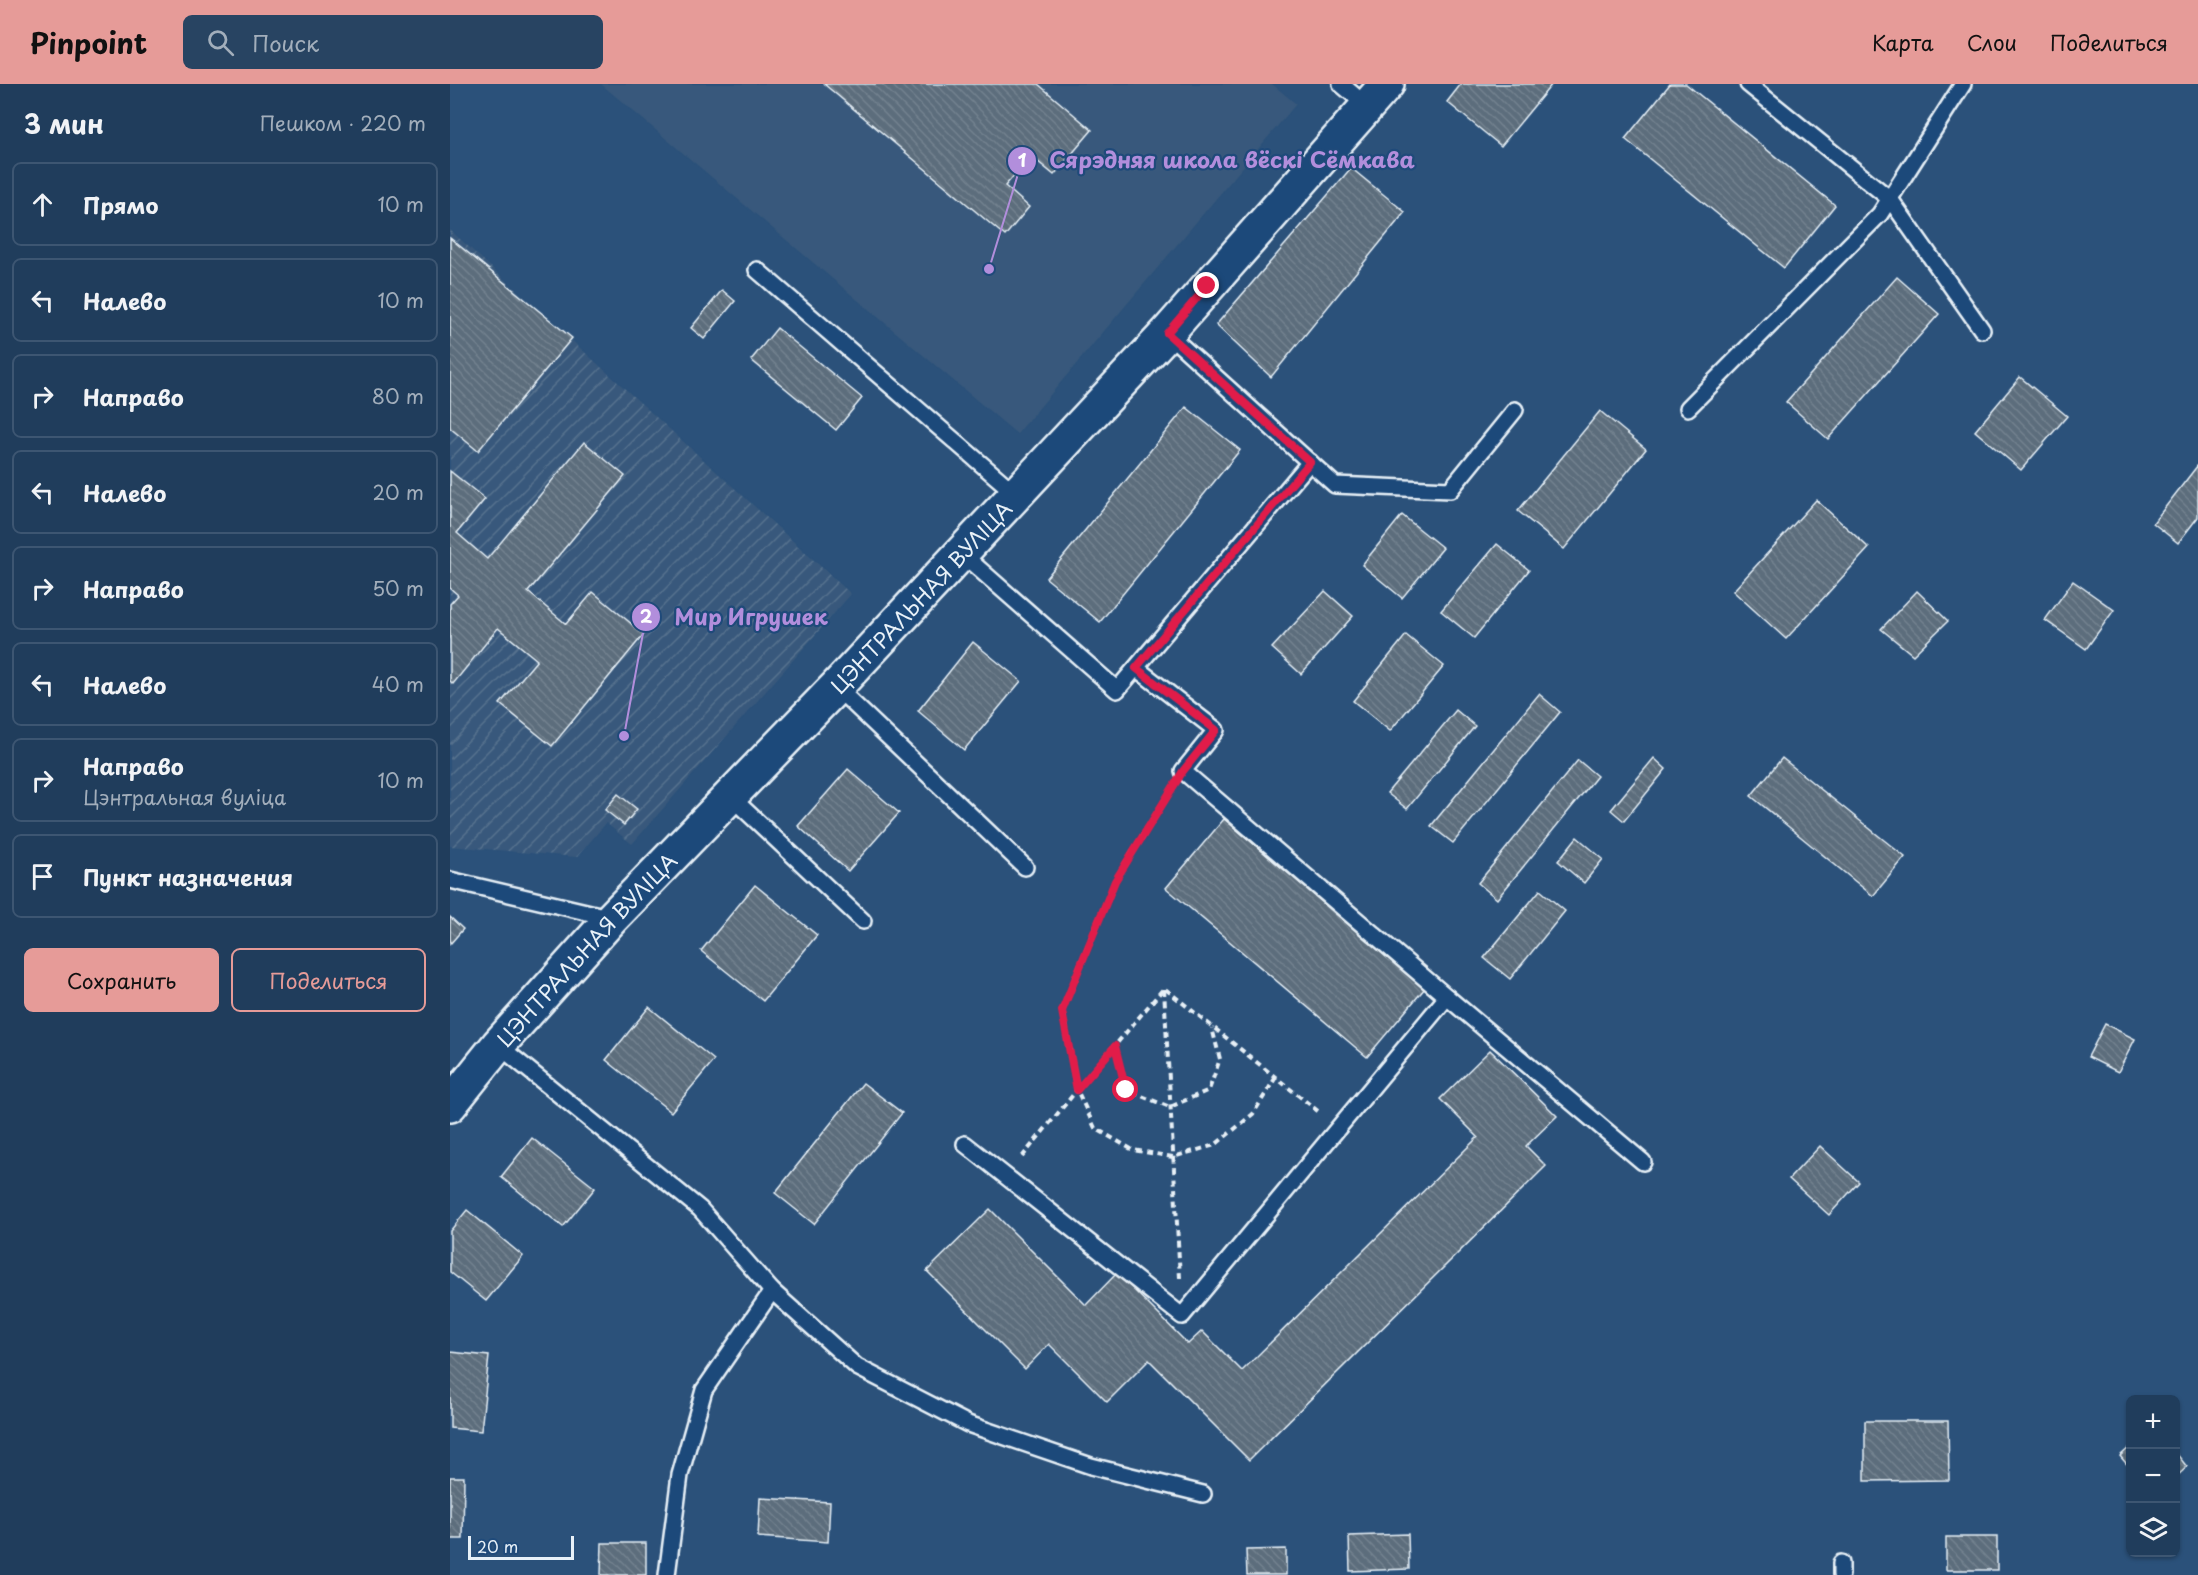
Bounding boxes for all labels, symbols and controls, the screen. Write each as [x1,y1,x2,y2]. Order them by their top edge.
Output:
search box [183,15,603,69]
text: Pinpoint [30,21,147,64]
icon: search [204,26,237,59]
text: Поиск [252,26,319,59]
text: Карта [1872,26,1934,58]
text: Слои [1967,26,2017,58]
text: Поделиться [2050,26,2168,58]
text: 3 мин [24,104,104,143]
text: Пешком · 220 m [260,108,426,138]
callout: Сярэдняя школа вёскі Сёмкава [1007,141,1427,181]
text: Сярэдняя школа вёскі Сёмкава [1049,142,1416,175]
text: 1 [1018,146,1027,173]
icon: ahead [26,188,59,221]
text: Прямо [83,188,158,221]
text: 10 m [377,189,424,219]
route end [1193,272,1219,298]
icon: left [26,284,59,317]
text: Налево [83,284,166,317]
text: 10 m [377,285,424,315]
icon: right [26,380,59,413]
text: Направо [83,380,184,413]
text: 80 m [372,381,424,411]
icon: left [26,476,59,509]
text: Налево [83,476,166,509]
text: 20 m [372,477,424,507]
street label: ЦЭНТРАЛЬНАЯ ВУЛІЦА [822,493,1019,700]
icon: right [26,572,59,605]
text: Направо [83,572,184,605]
text: 50 m [372,573,424,603]
callout: Мир Игрушек [631,597,840,637]
text: Мир Игрушек [674,599,829,632]
text: 2 [640,602,653,629]
icon: left [26,668,59,701]
text: Налево [83,668,166,701]
text: 40 m [372,669,424,699]
text: Направо [83,749,184,782]
icon: right [26,764,59,797]
text: 10 m [377,765,424,795]
text: Цэнтральная вуліца [83,782,286,812]
street label: ЦЭНТРАЛЬНАЯ ВУЛІЦА [488,845,684,1053]
icon: arrive [26,860,59,893]
text: Пункт назначения [83,860,293,893]
button: Сохранить [24,948,219,1012]
button: Поделиться [231,948,426,1012]
route start [1112,1076,1138,1102]
map controls [2126,1395,2180,1557]
button: + [2126,1395,2180,1449]
button: − [2126,1449,2180,1503]
button: layers [2126,1503,2180,1557]
scale bar [468,1533,574,1560]
text: 20 m [477,1534,518,1558]

